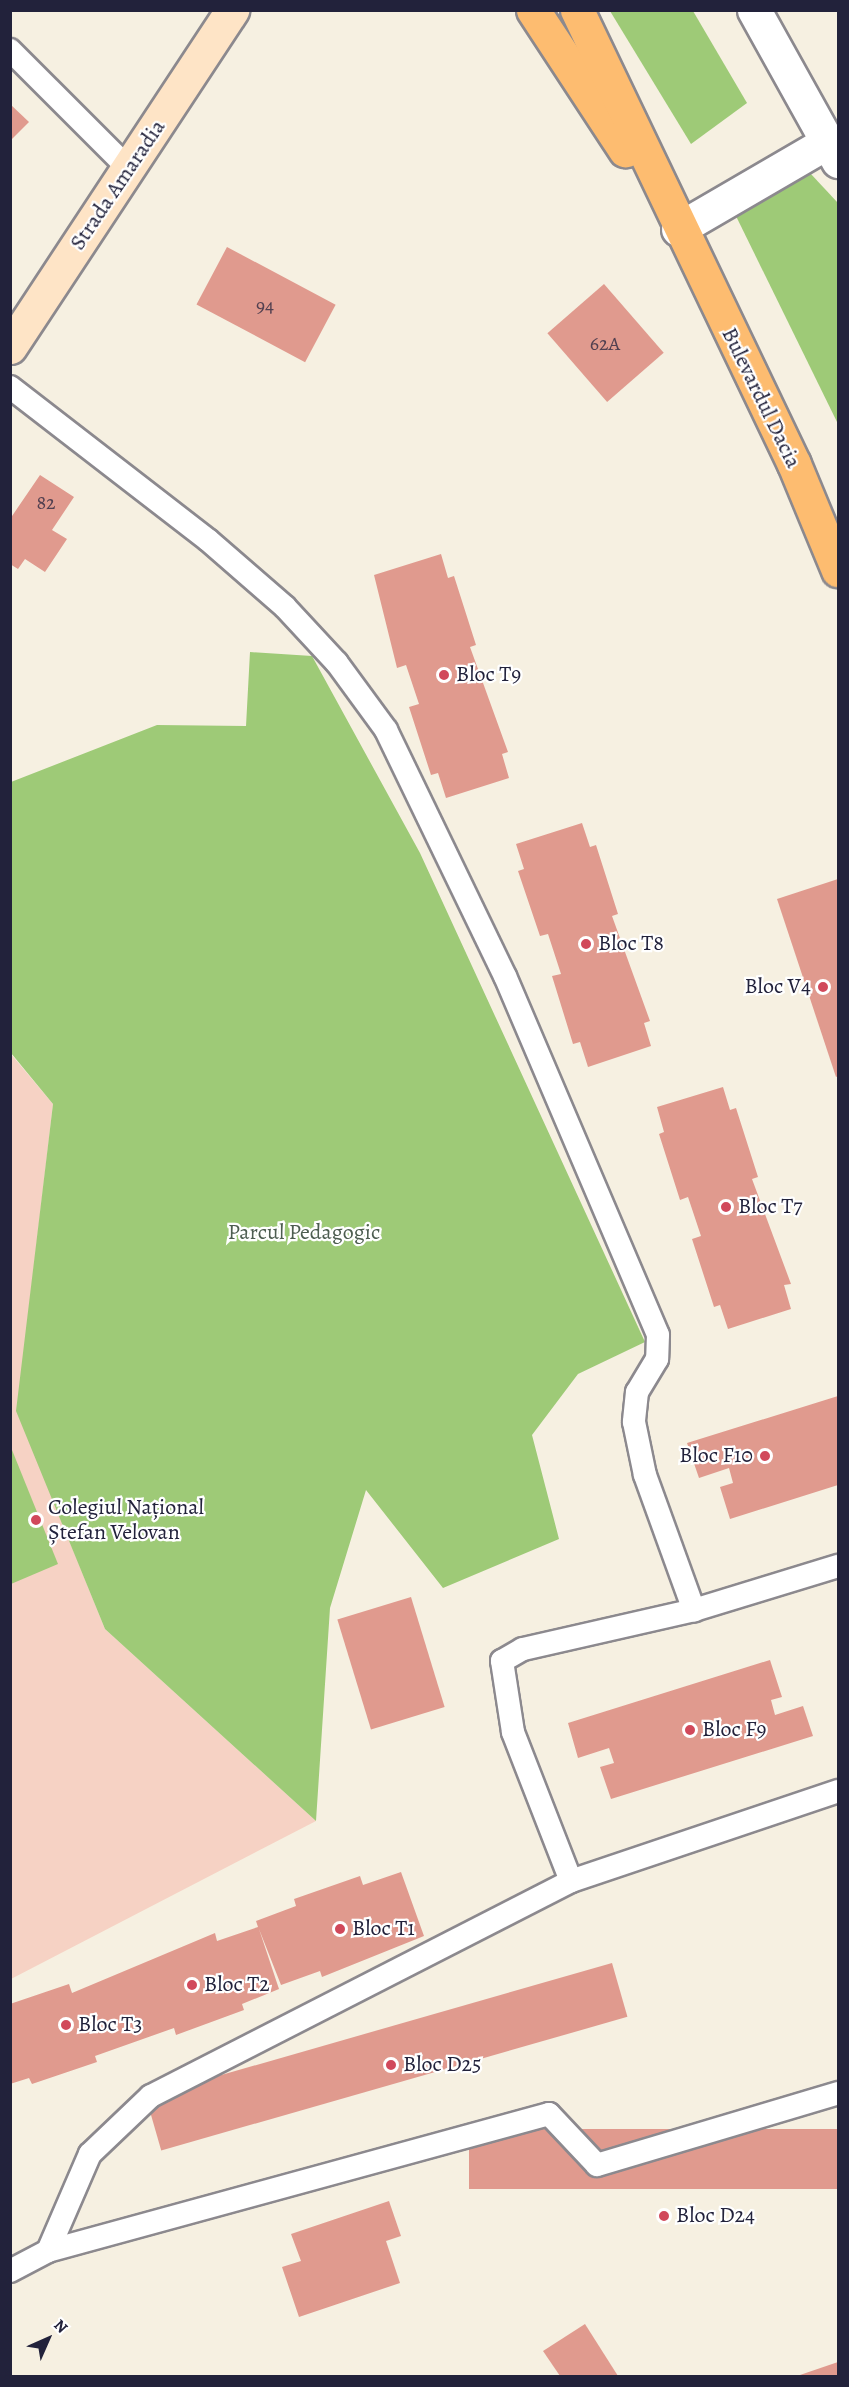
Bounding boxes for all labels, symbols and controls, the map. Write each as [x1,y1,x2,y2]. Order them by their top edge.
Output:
street label: Strada Amaradia [65,115,171,255]
house number: 94 [256,293,274,317]
street label: Bulevardul Dacia [716,323,806,473]
house number: 62A [590,331,620,355]
house number: 82 [36,490,56,514]
place label: Bloc T9 [456,662,521,688]
marker: Bloc T9 [437,668,451,682]
place label: Bloc T8 [598,931,664,957]
marker: Bloc T8 [579,937,593,951]
place label: Bloc V4 [744,974,811,1000]
marker: Bloc V4 [816,980,830,994]
place label: Bloc T7 [738,1194,802,1220]
marker: Bloc T7 [719,1200,733,1214]
park label: Parcul Pedagogic [228,1220,380,1246]
place label: Bloc F10 [679,1443,753,1469]
marker: Bloc F10 [758,1449,772,1463]
place label: Colegiul Național Ștefan Velovan [48,1494,204,1546]
marker: Colegiul Național Ștefan Velovan [29,1513,43,1527]
place label: Bloc F9 [702,1717,766,1743]
marker: Bloc F9 [683,1723,697,1737]
place label: Bloc T1 [352,1916,415,1942]
marker: Bloc T1 [333,1922,347,1936]
place label: Bloc T2 [204,1972,270,1998]
marker: Bloc T2 [185,1978,199,1992]
place label: Bloc T3 [78,2012,142,2038]
marker: Bloc T3 [59,2018,73,2032]
place label: Bloc D25 [403,2052,482,2078]
marker: Bloc D25 [384,2058,398,2072]
place label: Bloc D24 [676,2203,755,2229]
marker: Bloc D24 [657,2209,671,2223]
north arrow [18,2309,78,2369]
text: N [49,2314,73,2338]

